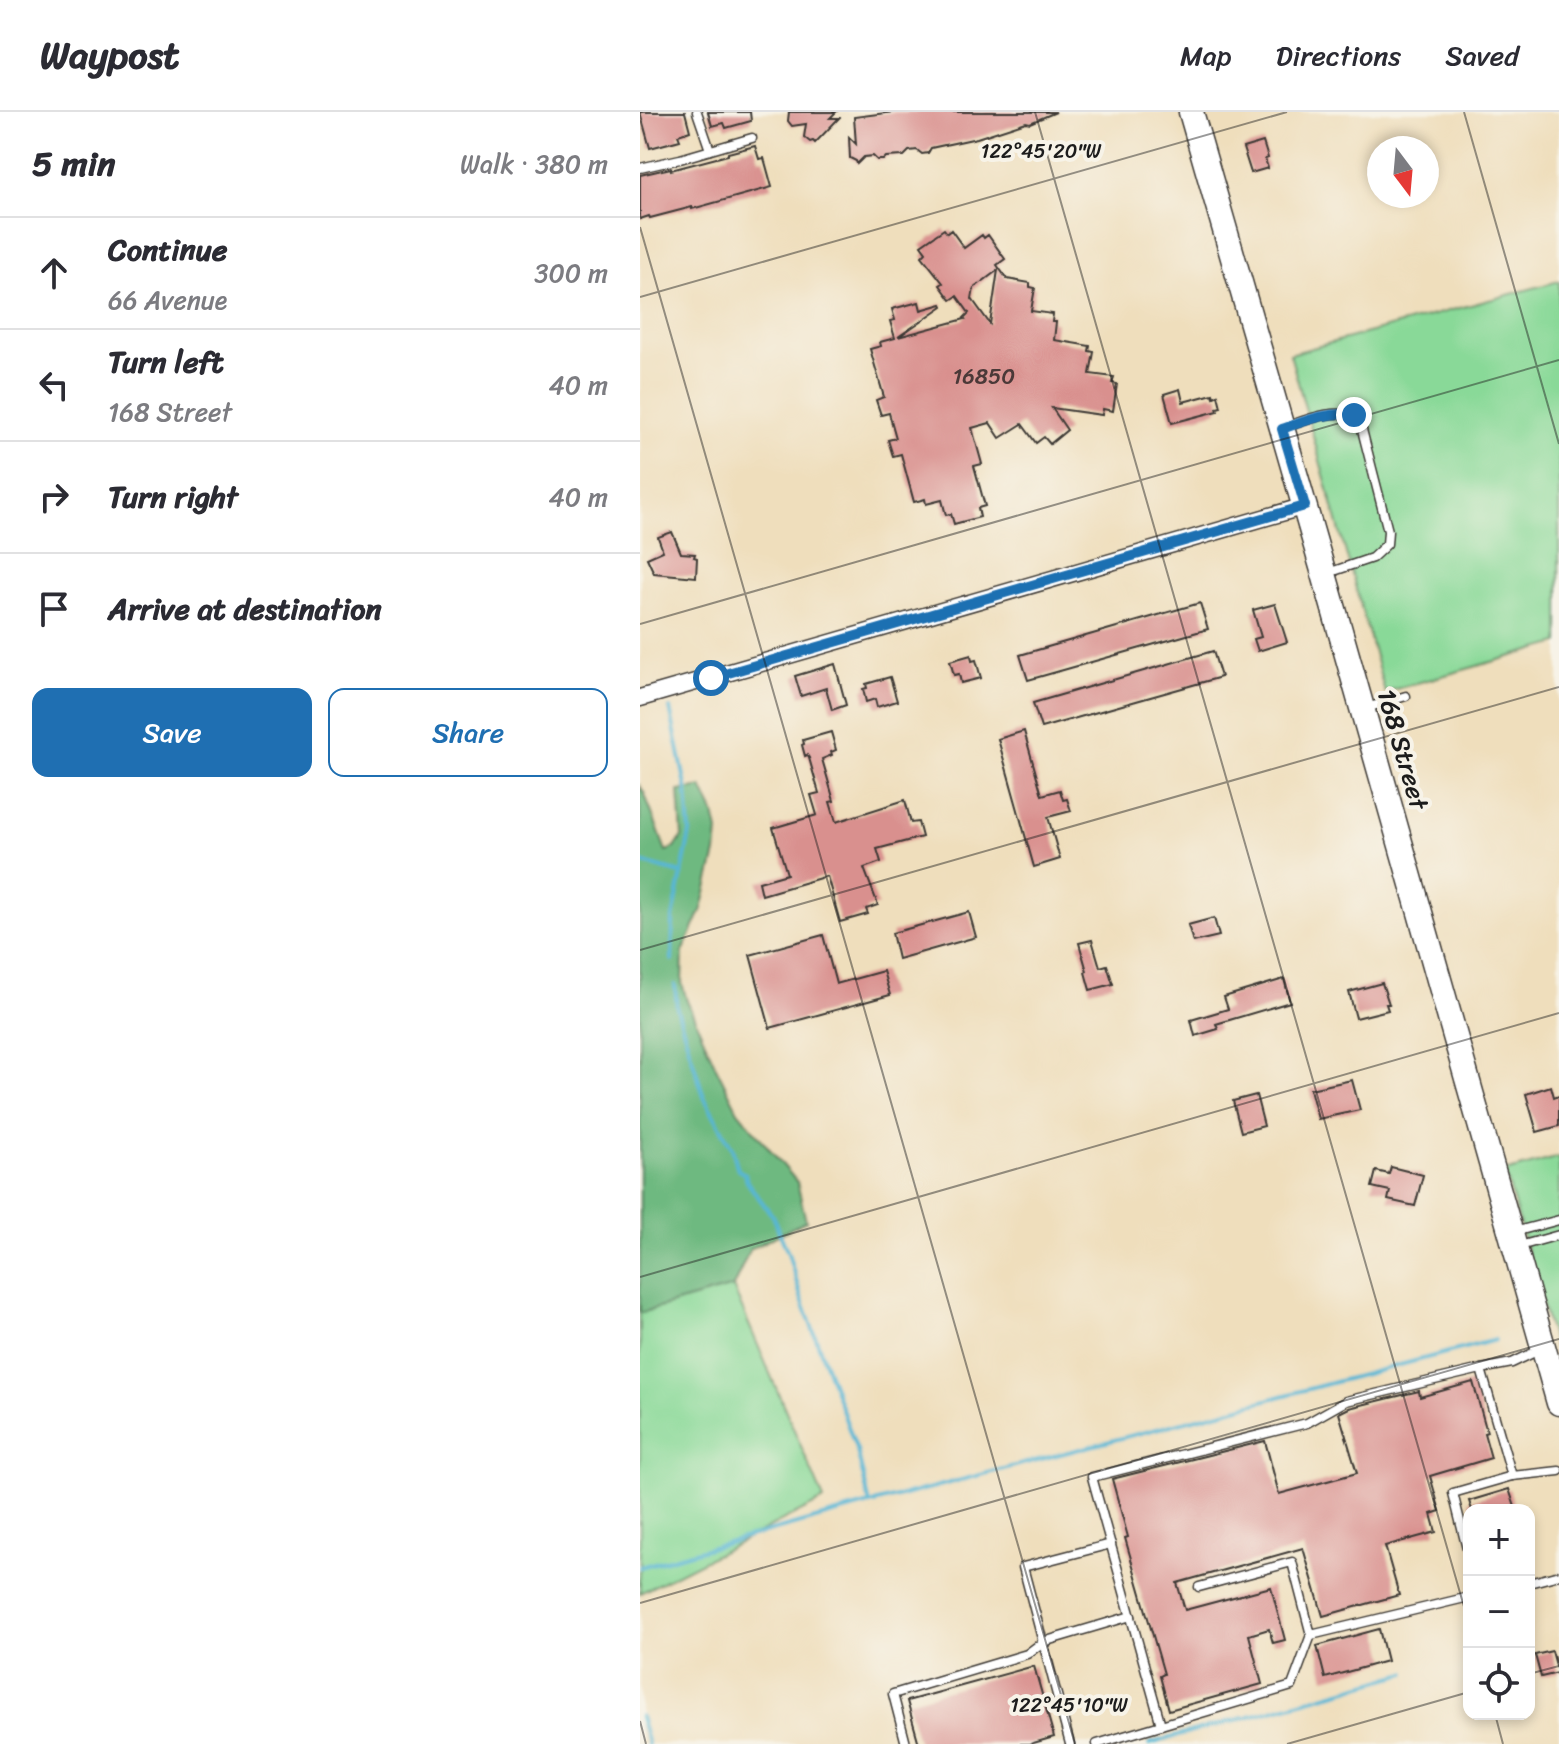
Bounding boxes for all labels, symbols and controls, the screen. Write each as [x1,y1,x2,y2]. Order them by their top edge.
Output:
text: Waypost [40,22,180,89]
text: Map [1180,31,1232,80]
text: Directions [1276,31,1401,80]
text: Saved [1445,31,1519,80]
text: 5 min [32,134,115,194]
text: 122°45'20"W [981,134,1102,169]
north arrow [1367,136,1439,208]
text: Walk · 380 m [460,141,608,187]
text: Continue [108,223,227,277]
text: 300 m [534,250,608,296]
icon: ahead [32,251,76,295]
text: 66 Avenue [108,277,227,323]
text: Turn left [108,335,224,389]
house number: 16850 [953,357,1015,396]
text: 40 m [549,362,608,408]
icon: left [32,363,76,407]
text: 168 Street [108,389,232,435]
route end [1336,397,1372,433]
text: Turn right [108,470,238,524]
text: 40 m [549,474,608,520]
icon: right [32,475,76,519]
text: Arrive at destination [108,582,382,636]
icon: arrive [32,587,76,631]
route start [693,660,729,696]
street label: 168 Street [1364,683,1443,816]
button: Save [32,688,312,777]
button: Share [328,688,608,777]
map controls [1463,1504,1535,1720]
button: + [1463,1504,1535,1576]
button: − [1463,1576,1535,1648]
button: locate [1463,1648,1535,1720]
text: 122°45'10"W [1010,1688,1128,1723]

